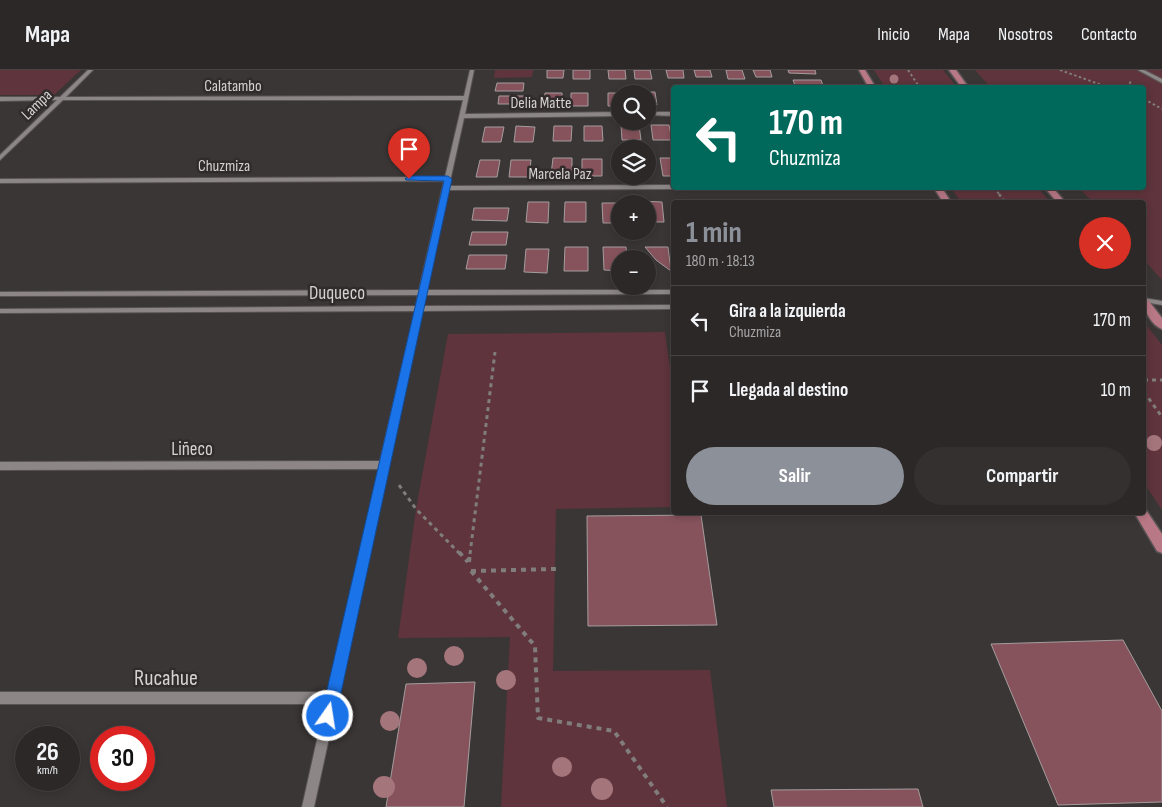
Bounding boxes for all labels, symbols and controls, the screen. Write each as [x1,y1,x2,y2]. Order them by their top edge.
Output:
text: Mapa [25,20,70,49]
text: Inicio [877,24,910,45]
text: Mapa [938,24,970,45]
text: Nosotros [998,24,1053,45]
text: Contacto [1081,24,1137,45]
street label: Calatambo [204,77,262,96]
map controls [611,85,656,295]
button: search [611,85,656,130]
street label: Lampa [18,86,56,124]
street label: Delia Matte [510,94,572,113]
text: 170 m [769,102,843,145]
icon: left [686,105,751,170]
pin [388,128,430,179]
icon: arrive [395,135,423,163]
button: layers [611,140,656,185]
text: Chuzmiza [769,145,841,172]
street label: Chuzmiza [198,157,250,176]
street label: Marcela Paz [529,165,592,184]
button: + [611,195,656,240]
text: 1 min [686,215,742,251]
button: close [1079,217,1131,269]
button: − [611,250,656,295]
text: 180 m · 18:13 [686,252,755,271]
street label: Duqueco [309,282,365,305]
text: Gira a la izquierda [729,300,846,323]
icon: left [686,307,714,335]
text: 170 m [1093,309,1131,332]
text: Chuzmiza [729,323,781,342]
icon: arrive [686,377,714,405]
text: Llegada al destino [729,379,848,402]
text: 10 m [1101,379,1131,402]
street label: Liñeco [171,438,213,461]
button: Salir [686,447,904,505]
button: Compartir [914,447,1131,505]
street label: Rucahue [134,665,198,692]
position arrow [301,689,353,741]
speed limit sign: 30 [90,726,155,791]
text: 26 [36,737,59,768]
text: km/h [37,763,58,778]

